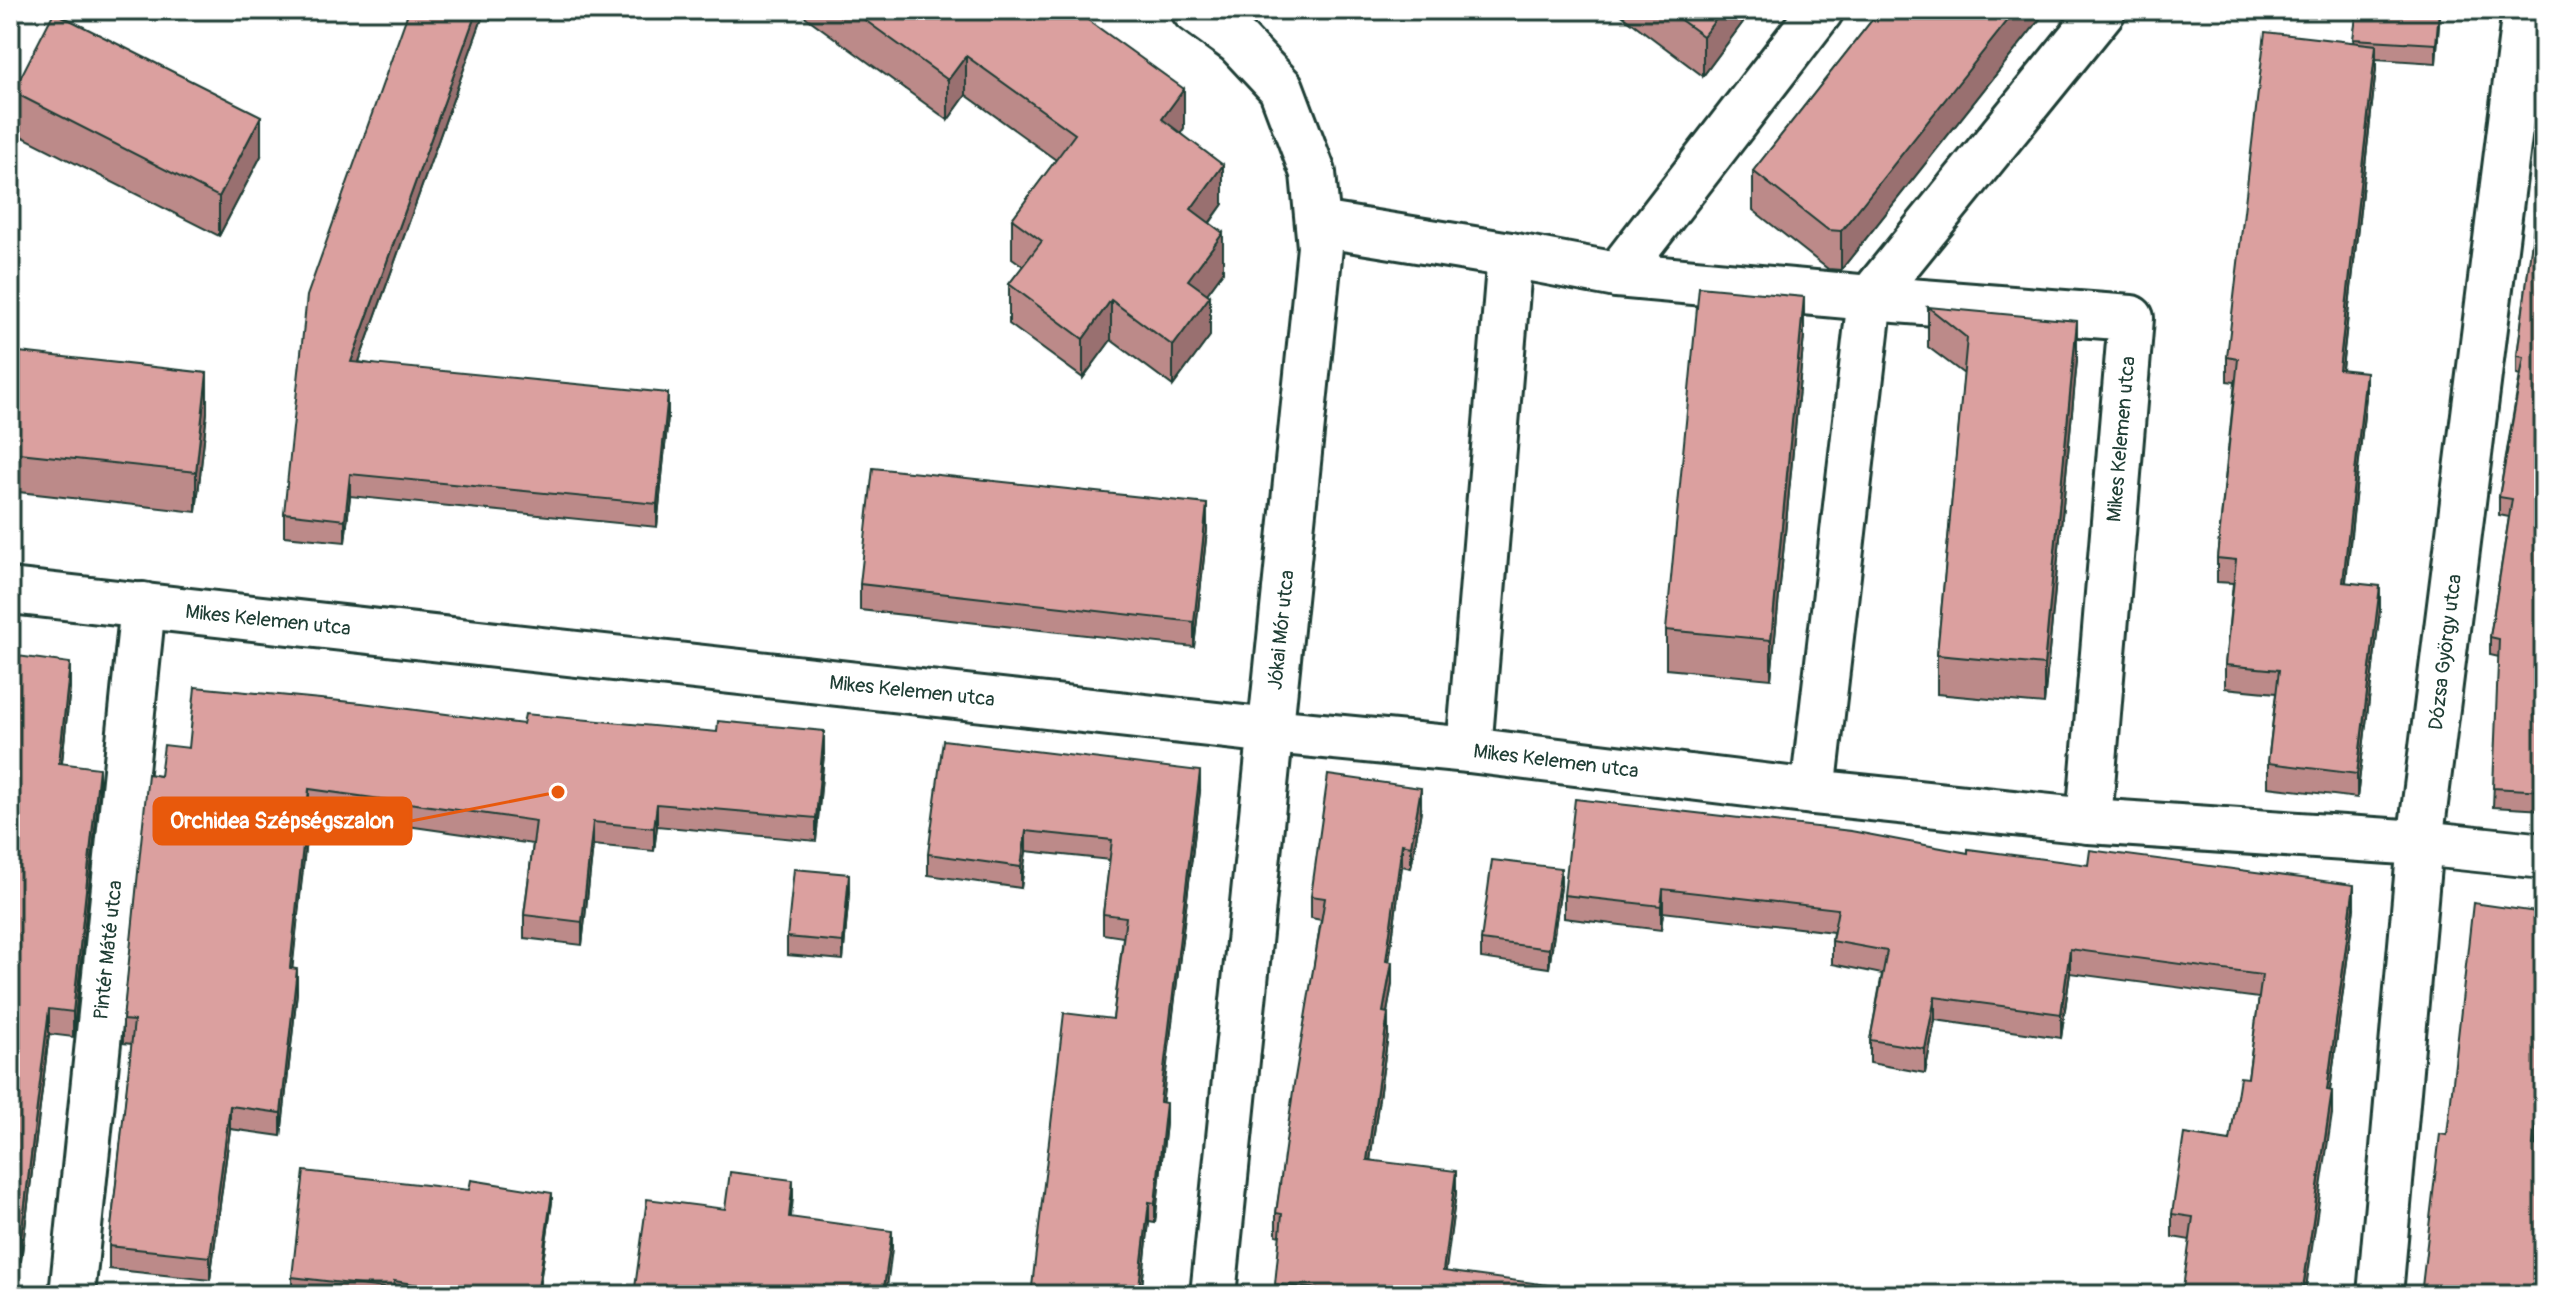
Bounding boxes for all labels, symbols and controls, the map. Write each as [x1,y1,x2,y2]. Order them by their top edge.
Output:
street label: Mikes Kelemen utca [2101,355,2141,523]
street label: Jókai Mór utca [1262,569,1300,691]
street label: Dózsa György utca [2423,573,2467,731]
street label: Mikes Kelemen utca [184,599,352,641]
street label: Mikes Kelemen utca [828,670,996,712]
street label: Mikes Kelemen utca [1472,738,1640,784]
callout: Orchidea Szépségszalon [154,798,411,844]
text: Orchidea Szépségszalon [170,807,394,835]
street label: Pintér Máté utca [88,879,128,1021]

